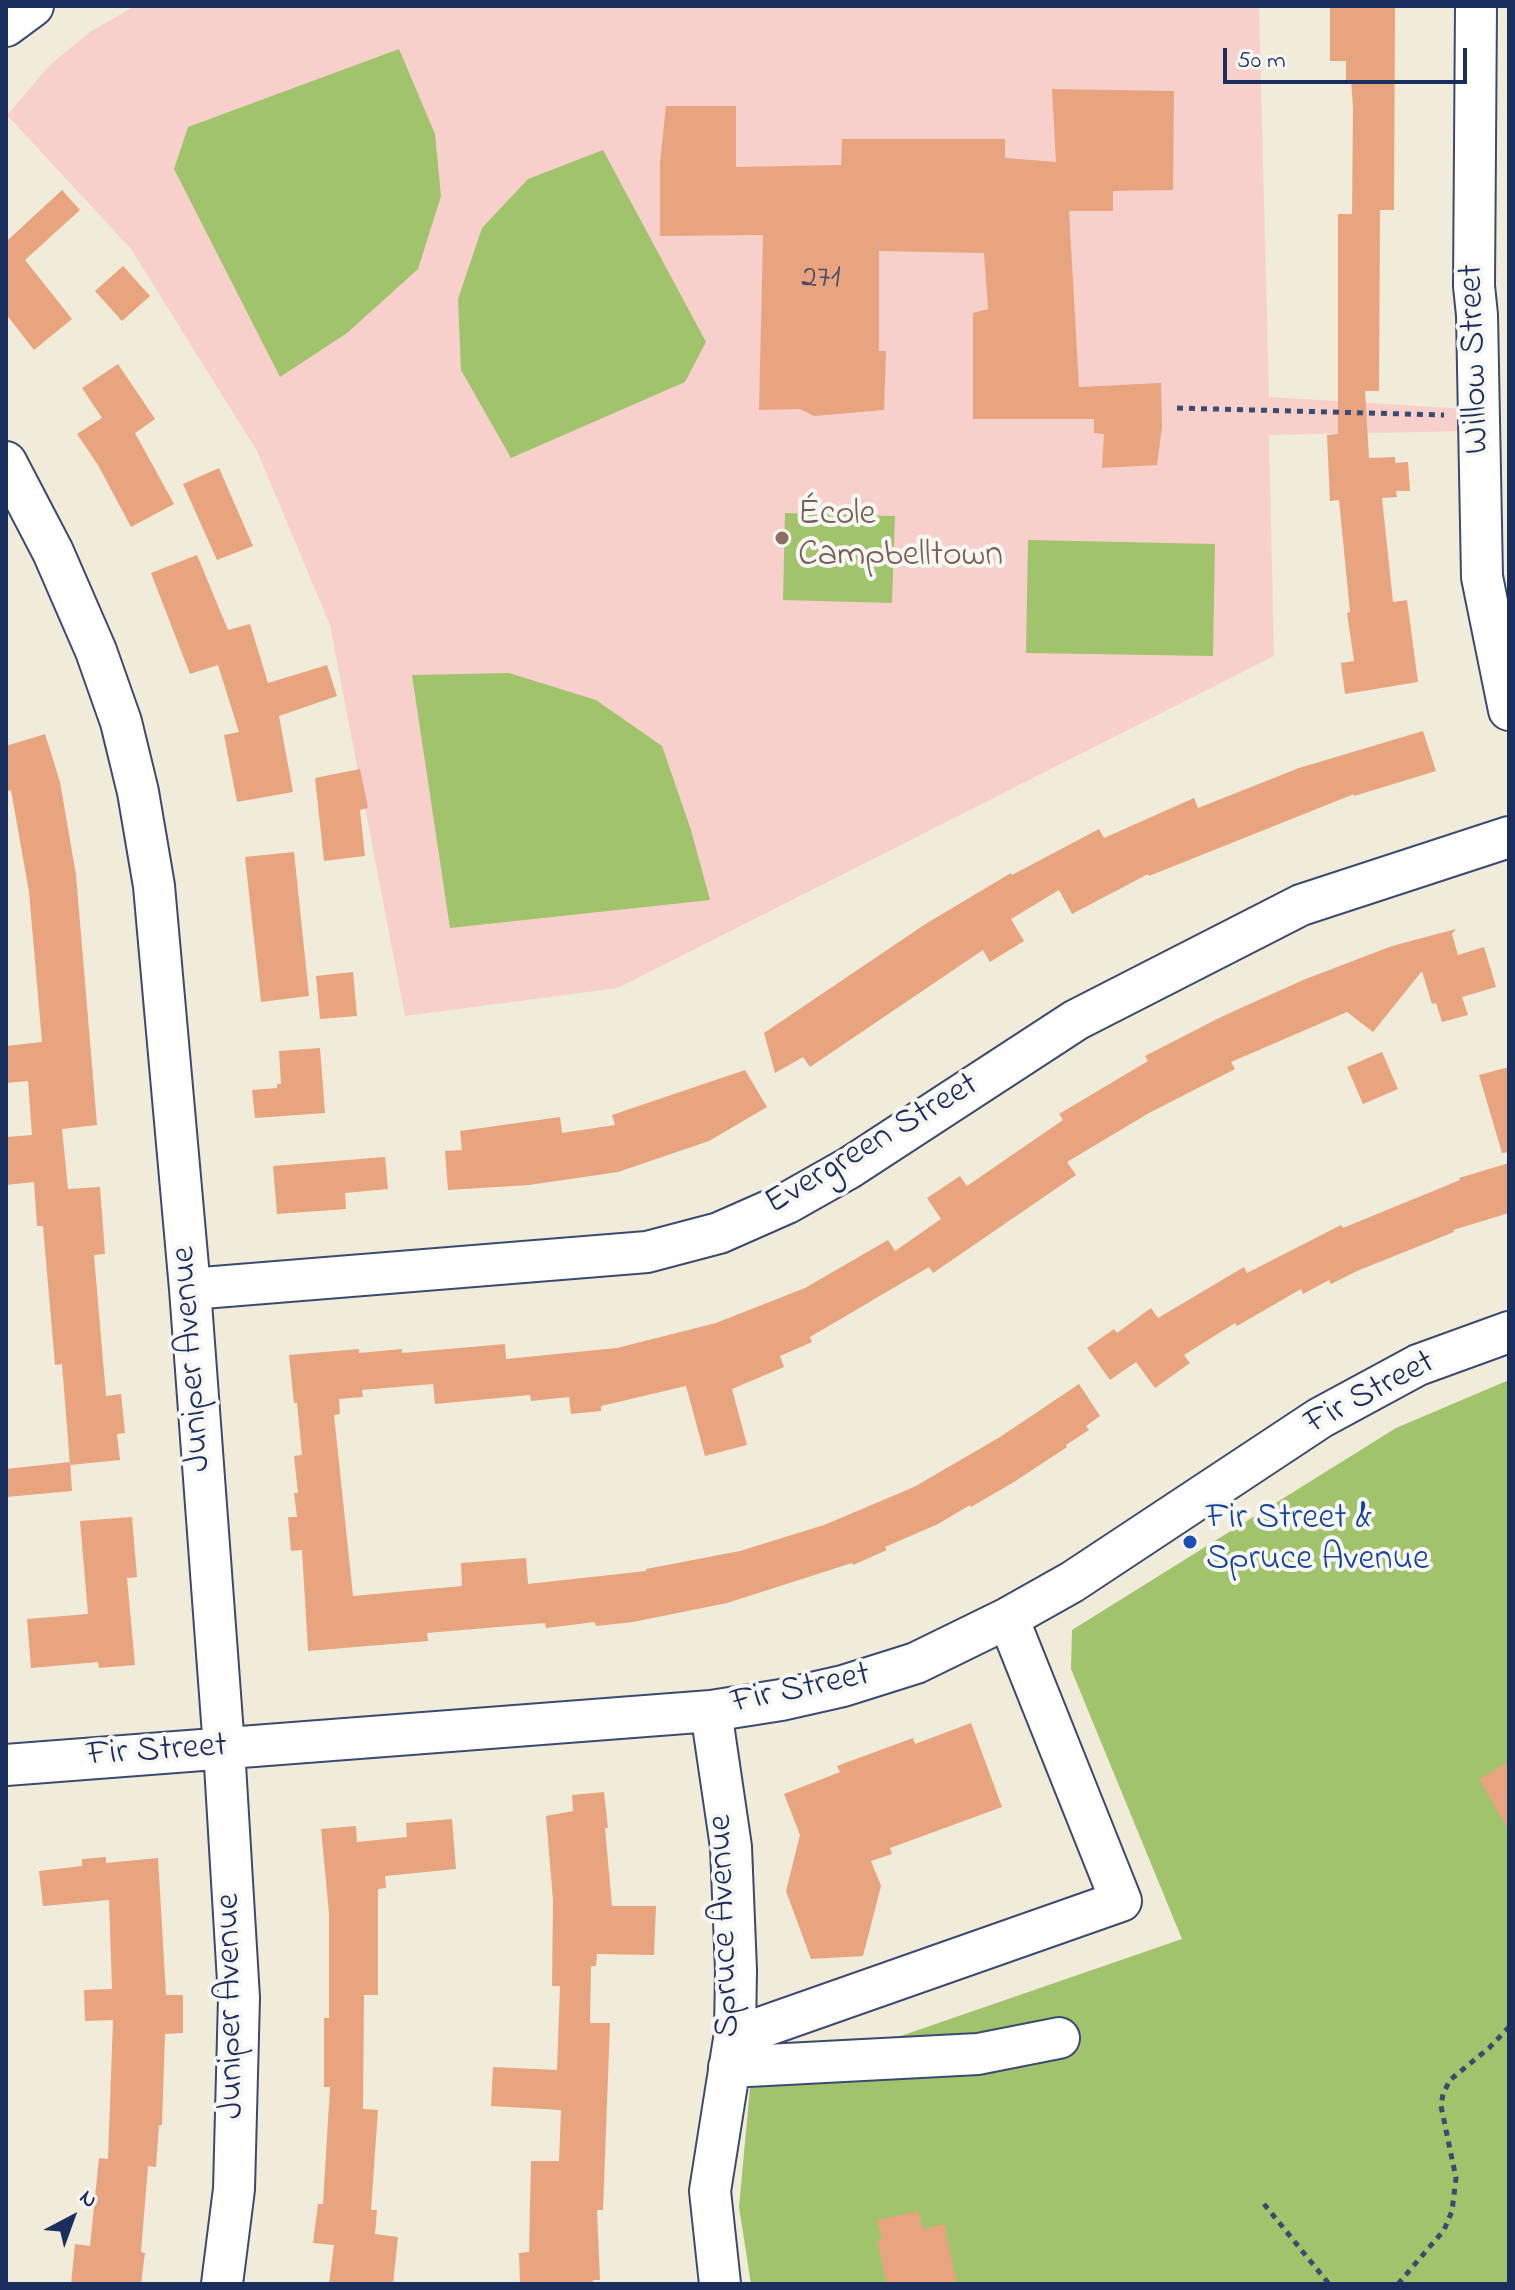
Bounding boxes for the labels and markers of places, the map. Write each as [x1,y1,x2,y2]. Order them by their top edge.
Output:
place label: École Campbelltown [798,495,1003,580]
marker: École Campbelltown [773,529,791,547]
place label: Fir Street & Spruce Avenue [1206,1499,1429,1584]
marker: Fir Street & Spruce Avenue [1181,1533,1199,1551]

